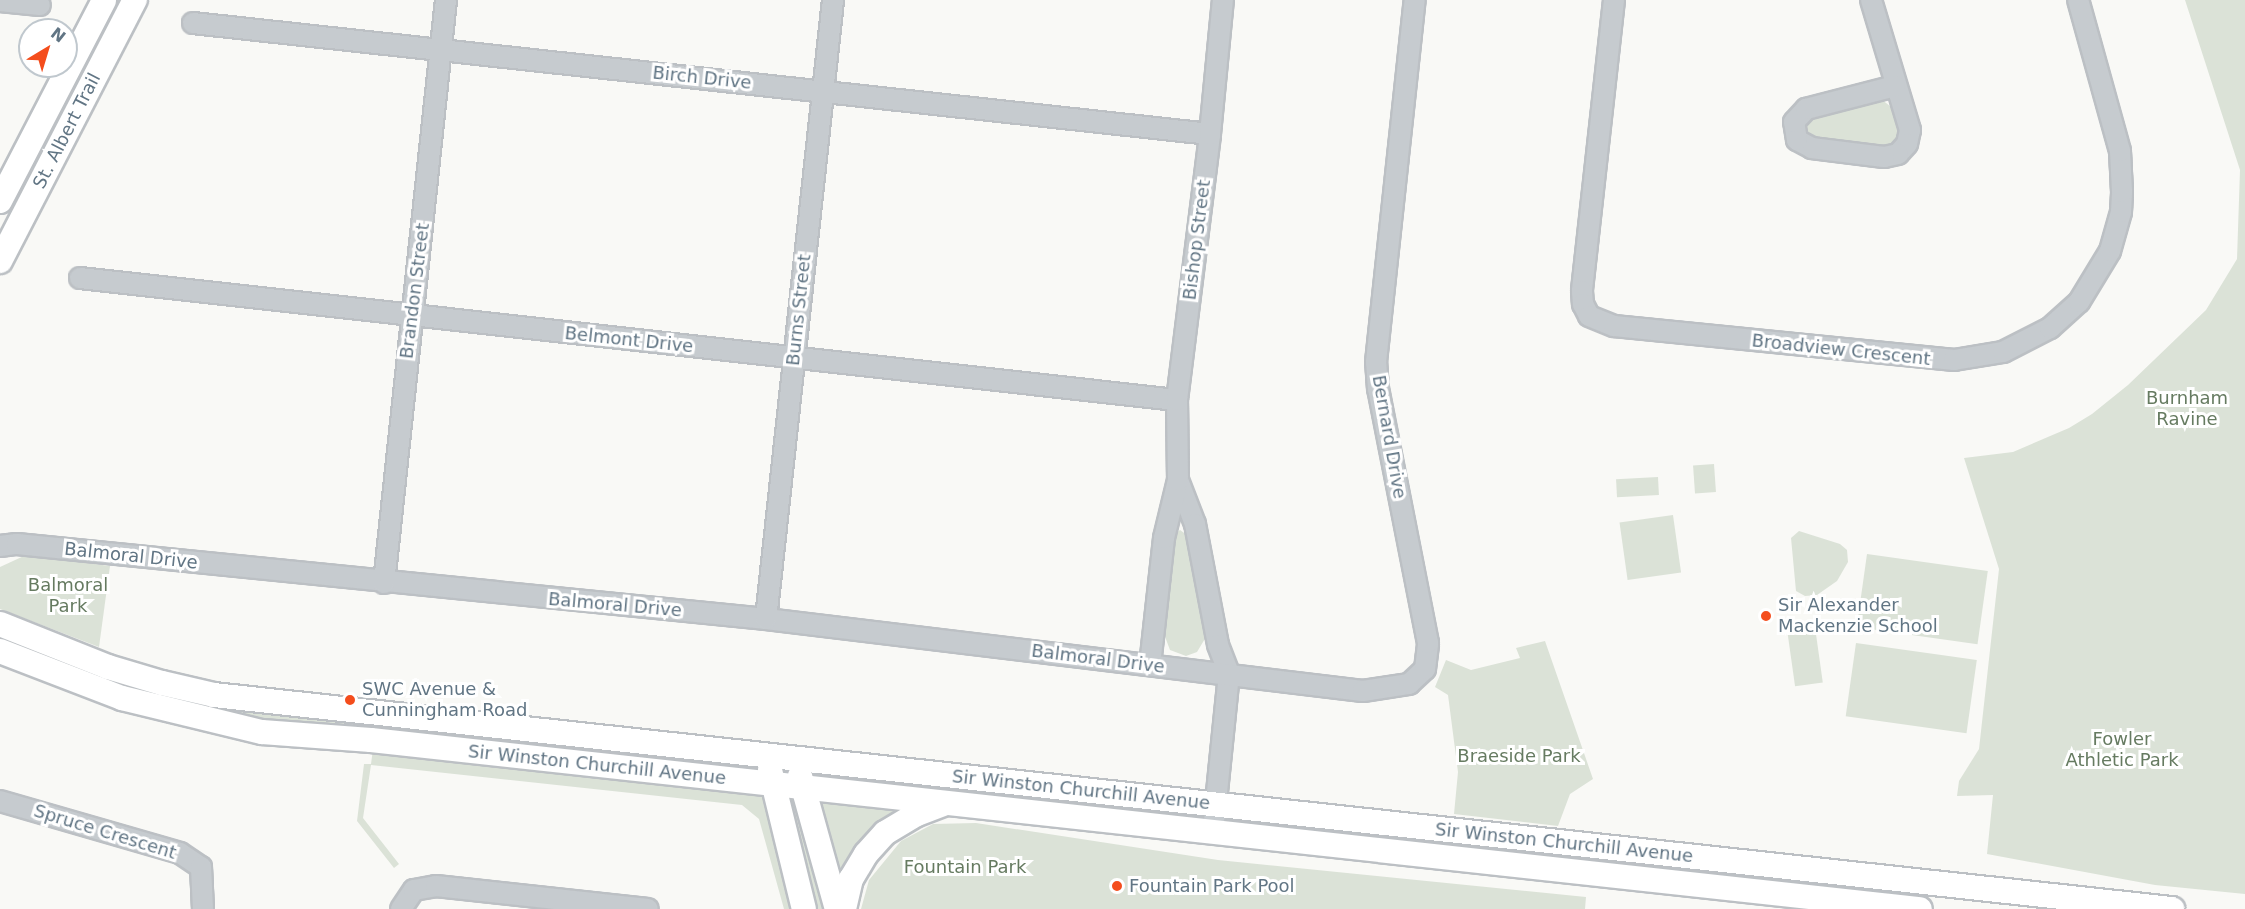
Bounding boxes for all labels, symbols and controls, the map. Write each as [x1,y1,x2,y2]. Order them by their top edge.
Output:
north arrow [18,18,78,78]
text: N [47,23,69,47]
street label: Birch Drive [651,62,753,94]
street label: St. Albert Trail [29,70,105,192]
street label: Bishop Street [1179,179,1215,301]
street label: Brandon Street [396,222,434,360]
street label: Burns Street [782,253,816,367]
street label: Belmont Drive [564,323,694,357]
street label: Broadview Crescent [1751,330,1931,370]
street label: Bernard Drive [1367,373,1411,501]
park label: Burnham Ravine [2146,388,2228,430]
street label: Balmoral Drive [63,538,199,574]
park label: Balmoral Park [28,575,108,618]
street label: Balmoral Drive [547,588,683,622]
place label: Sir Alexander Mackenzie School [1778,595,1938,638]
marker: Sir Alexander Mackenzie School [1759,609,1773,623]
street label: Balmoral Drive [1030,640,1166,678]
place label: SWC Avenue & Cunningham Road [362,679,527,722]
marker: SWC Avenue & Cunningham Road [343,693,357,707]
park label: Fowler Athletic Park [2065,729,2179,771]
street label: Sir Winston Churchill Avenue [467,741,727,789]
park label: Braeside Park [1457,745,1581,767]
street label: Sir Winston Churchill Avenue [951,766,1211,814]
street label: Spruce Crescent [31,800,179,864]
street label: Sir Winston Churchill Avenue [1434,819,1694,867]
park label: Fountain Park [904,856,1026,878]
place label: Fountain Park Pool [1129,875,1295,897]
marker: Fountain Park Pool [1110,879,1124,893]

